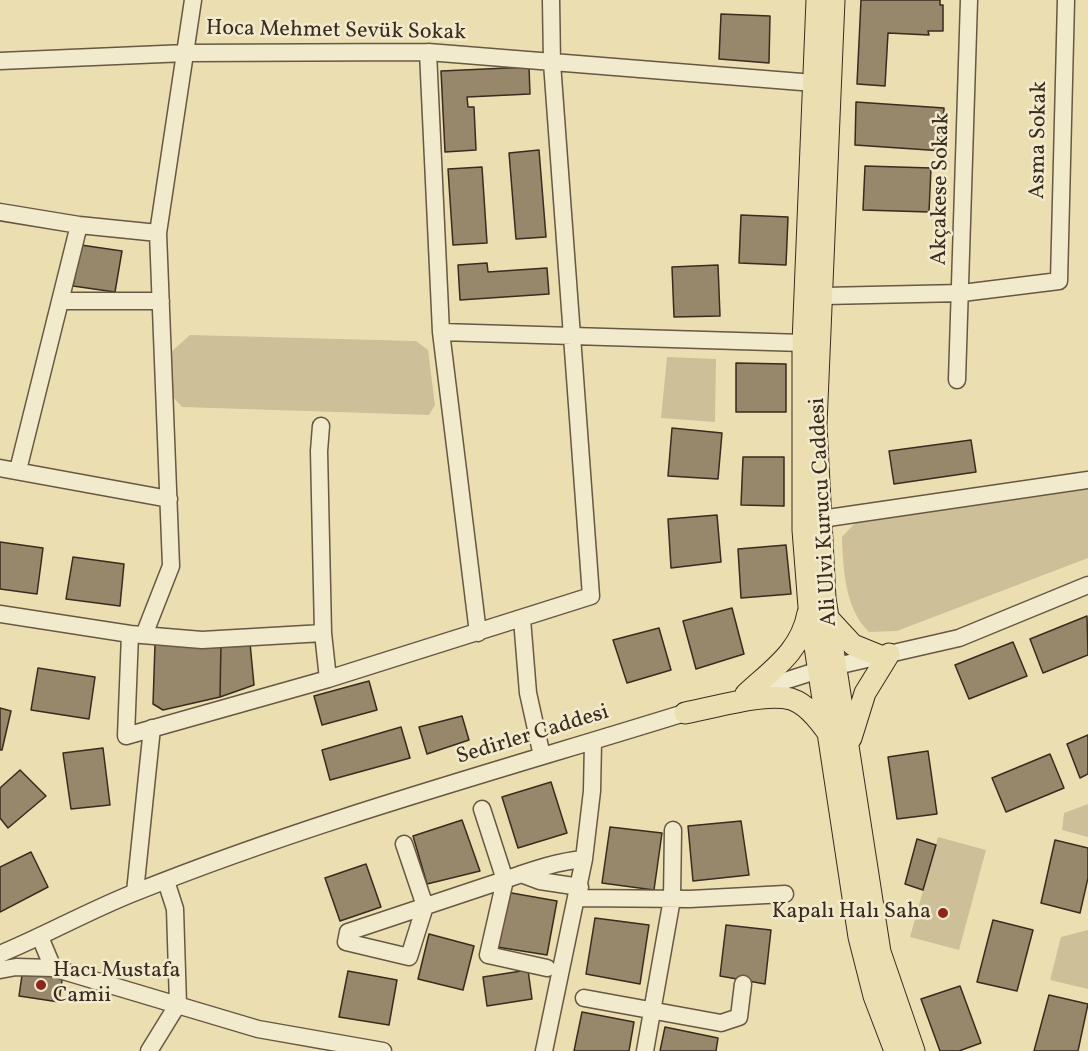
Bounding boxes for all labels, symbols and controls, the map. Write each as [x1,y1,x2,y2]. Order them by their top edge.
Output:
street label: Hoca Mehmet Sevük Sokak [206,17,466,47]
street label: Asma Sokak [1026,81,1054,199]
street label: Akçakese Sokak [927,112,957,266]
street label: Ali Ulvi Kurucu Caddesi [806,397,844,627]
street label: Sedirler Caddesi [454,700,612,772]
place label: Kapalı Halı Saha [772,900,931,926]
marker: Kapalı Halı Saha [936,906,950,920]
place label: Hacı Mustafa Camii [53,959,180,1010]
marker: Hacı Mustafa Camii [34,978,48,992]

